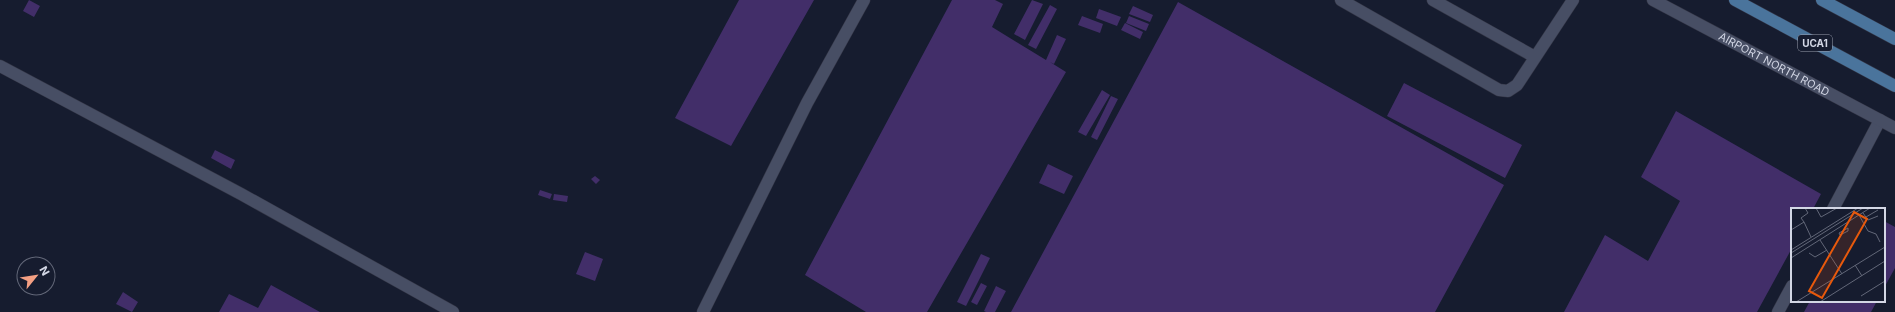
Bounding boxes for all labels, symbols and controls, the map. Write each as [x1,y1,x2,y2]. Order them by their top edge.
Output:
street label: AIRPORT NORTH ROAD [1716,29,1832,99]
road number: UCA1 [1798,35,1832,51]
inset map [1791,208,1885,302]
north arrow [16,256,56,296]
text: N [37,264,53,278]

